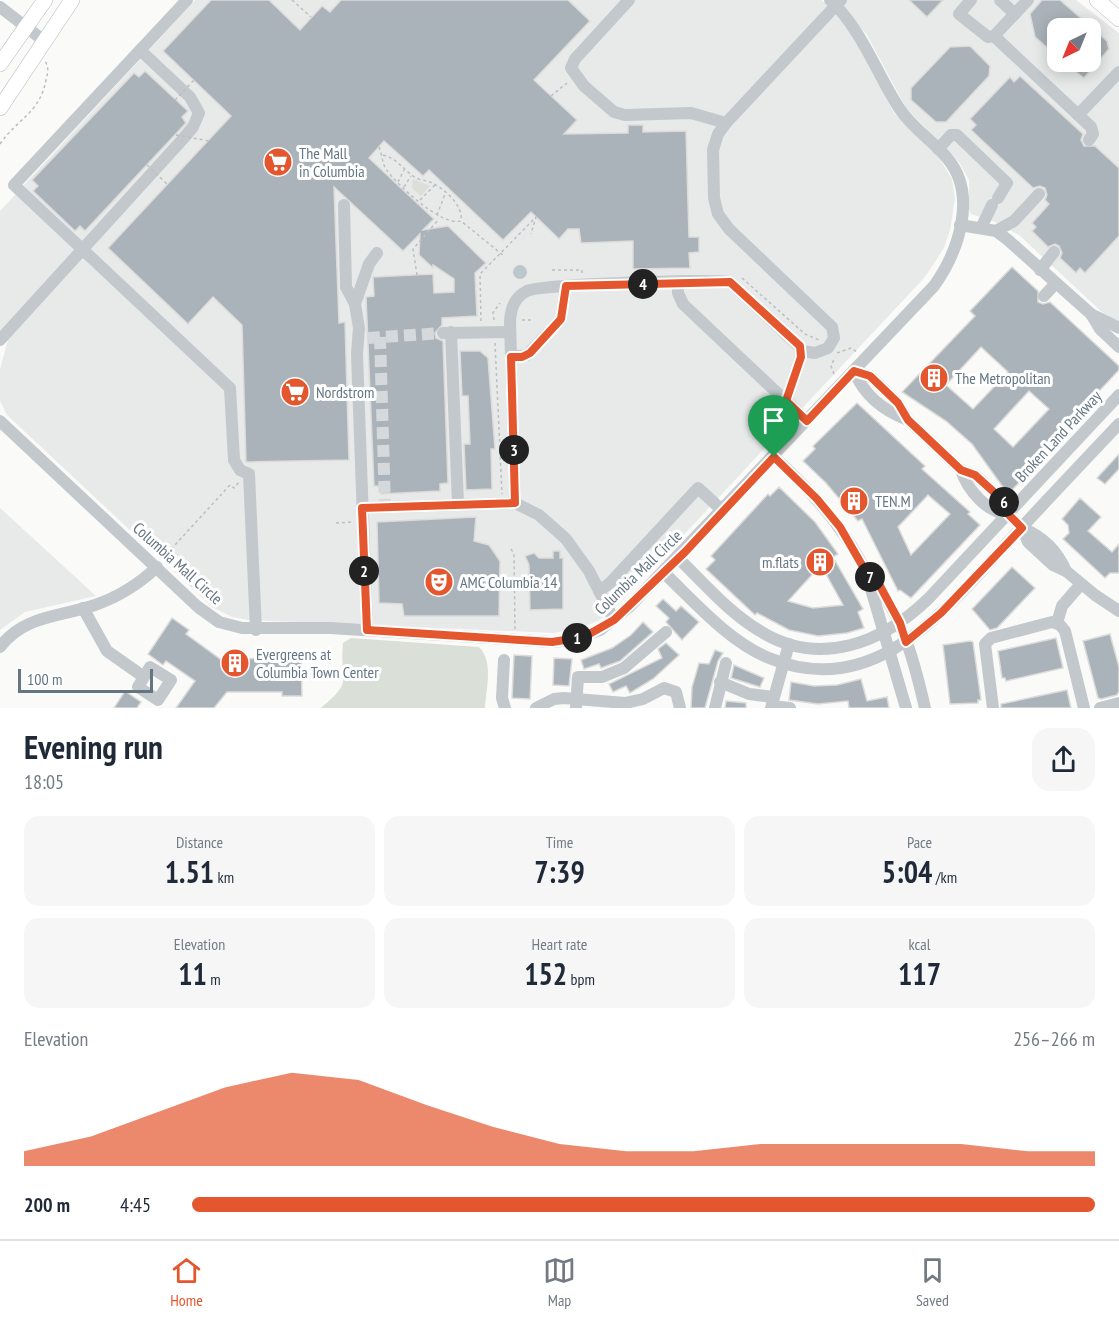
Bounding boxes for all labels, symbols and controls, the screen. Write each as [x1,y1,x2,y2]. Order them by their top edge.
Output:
north arrow [1047,18,1101,72]
map controls [1047,18,1101,72]
place label: The Mall in Columbia [299,143,365,181]
supermarket icon: The Mall in Columbia [262,146,294,178]
pin: 4 [628,269,658,299]
text: 4 [639,274,647,294]
building icon: The Metropolitan [918,362,950,394]
place label: The Metropolitan [955,368,1051,388]
supermarket icon: Nordstrom [279,376,311,408]
place label: Nordstrom [316,382,374,402]
street label: Broken Land Parkway [1011,386,1105,486]
pin [748,395,799,457]
icon: arrive [757,404,790,437]
pin: 3 [499,435,529,465]
text: 3 [510,440,518,460]
building icon: TEN.M [838,485,870,517]
pin: 6 [989,487,1019,517]
place label: TEN.M [875,491,911,511]
text: 6 [1000,492,1008,512]
street label: Columbia Mall Circle [129,518,227,608]
street label: Columbia Mall Circle [590,525,686,619]
building icon: m.flats [804,546,836,578]
place label: m.flats [762,552,799,572]
pin: 2 [349,556,379,586]
text: 2 [360,561,368,581]
pin: 7 [855,562,885,592]
theatre icon: AMC Columbia 14 [423,566,455,598]
text: 7 [866,567,874,587]
place label: AMC Columbia 14 [460,572,557,592]
pin: 1 [562,623,592,653]
text: 1 [573,628,581,648]
place label: Evergreens at Columbia Town Center [256,644,379,682]
building icon: Evergreens at Columbia Town Center [219,647,251,679]
scale bar [18,666,153,694]
text: 100 m [27,669,62,689]
text: Evening run [24,725,163,768]
button: share [1032,728,1095,791]
text: 18:05 [24,769,64,795]
text: Distance [176,832,223,852]
text: Time [546,832,573,852]
text: Pace [907,832,932,852]
text: 1.51 [165,852,214,891]
text: 7:39 [534,852,585,891]
text: 5:04 [882,852,932,891]
text: km [214,867,234,887]
text: /km [932,867,957,887]
text: Elevation [174,934,225,954]
text: Heart rate [532,934,587,954]
text: kcal [909,934,930,954]
text: 11 [178,954,207,993]
text: 152 [524,954,567,993]
text: 117 [898,954,941,993]
text: m [207,969,221,989]
text: bpm [567,969,595,989]
text: Elevation [24,1026,88,1052]
text: 256–266 m [1013,1026,1095,1052]
text: 200 m [24,1192,70,1218]
text: 4:45 [120,1192,151,1218]
tab: Home [170,1254,203,1310]
tab: Map [543,1254,576,1310]
tab: Saved [916,1254,949,1310]

